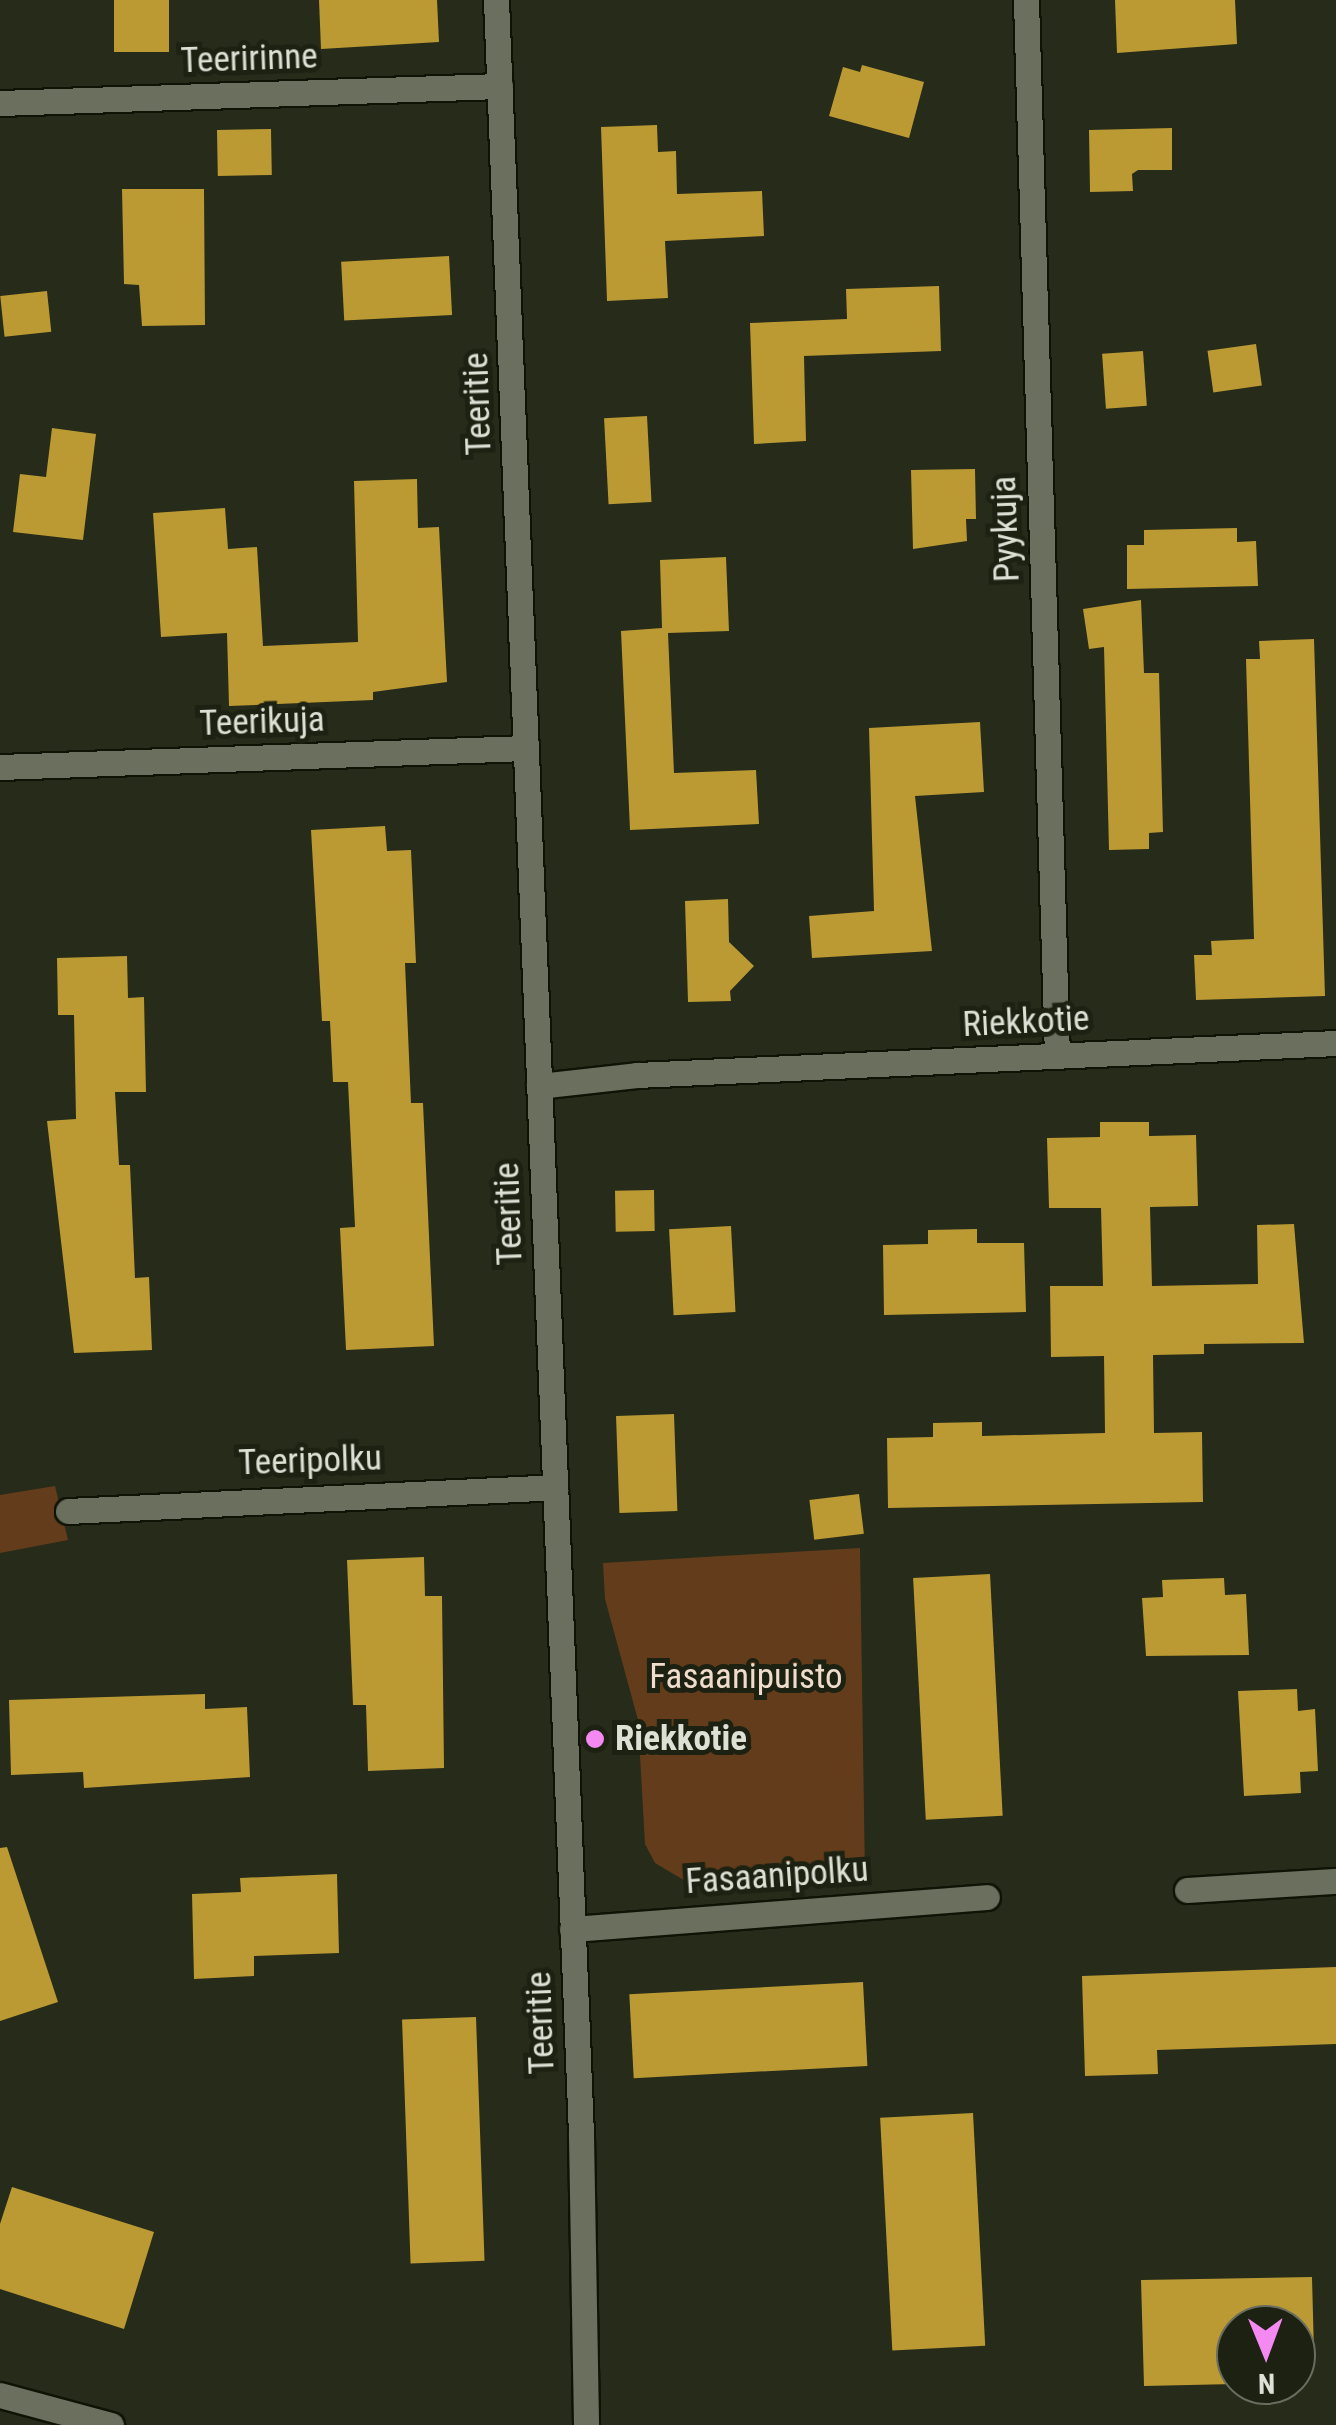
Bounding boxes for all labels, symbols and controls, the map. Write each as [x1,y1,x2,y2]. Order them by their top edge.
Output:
street label: Teeririnne [180,36,318,82]
street label: Teeritie [455,352,501,456]
street label: Pyykuja [983,475,1029,583]
street label: Teerikuja [199,699,325,745]
street label: Riekkotie [962,998,1090,1046]
street label: Teeritie [486,1162,532,1266]
street label: Teeripolku [238,1438,382,1484]
park label: Fasaanipuisto [649,1656,843,1698]
place label: Riekkotie [615,1718,747,1760]
marker: Riekkotie [584,1728,606,1750]
street label: Fasaanipolku [684,1849,870,1903]
street label: Teeritie [518,1971,564,2075]
north arrow [1216,2305,1316,2405]
text: N [1258,2367,1275,2400]

